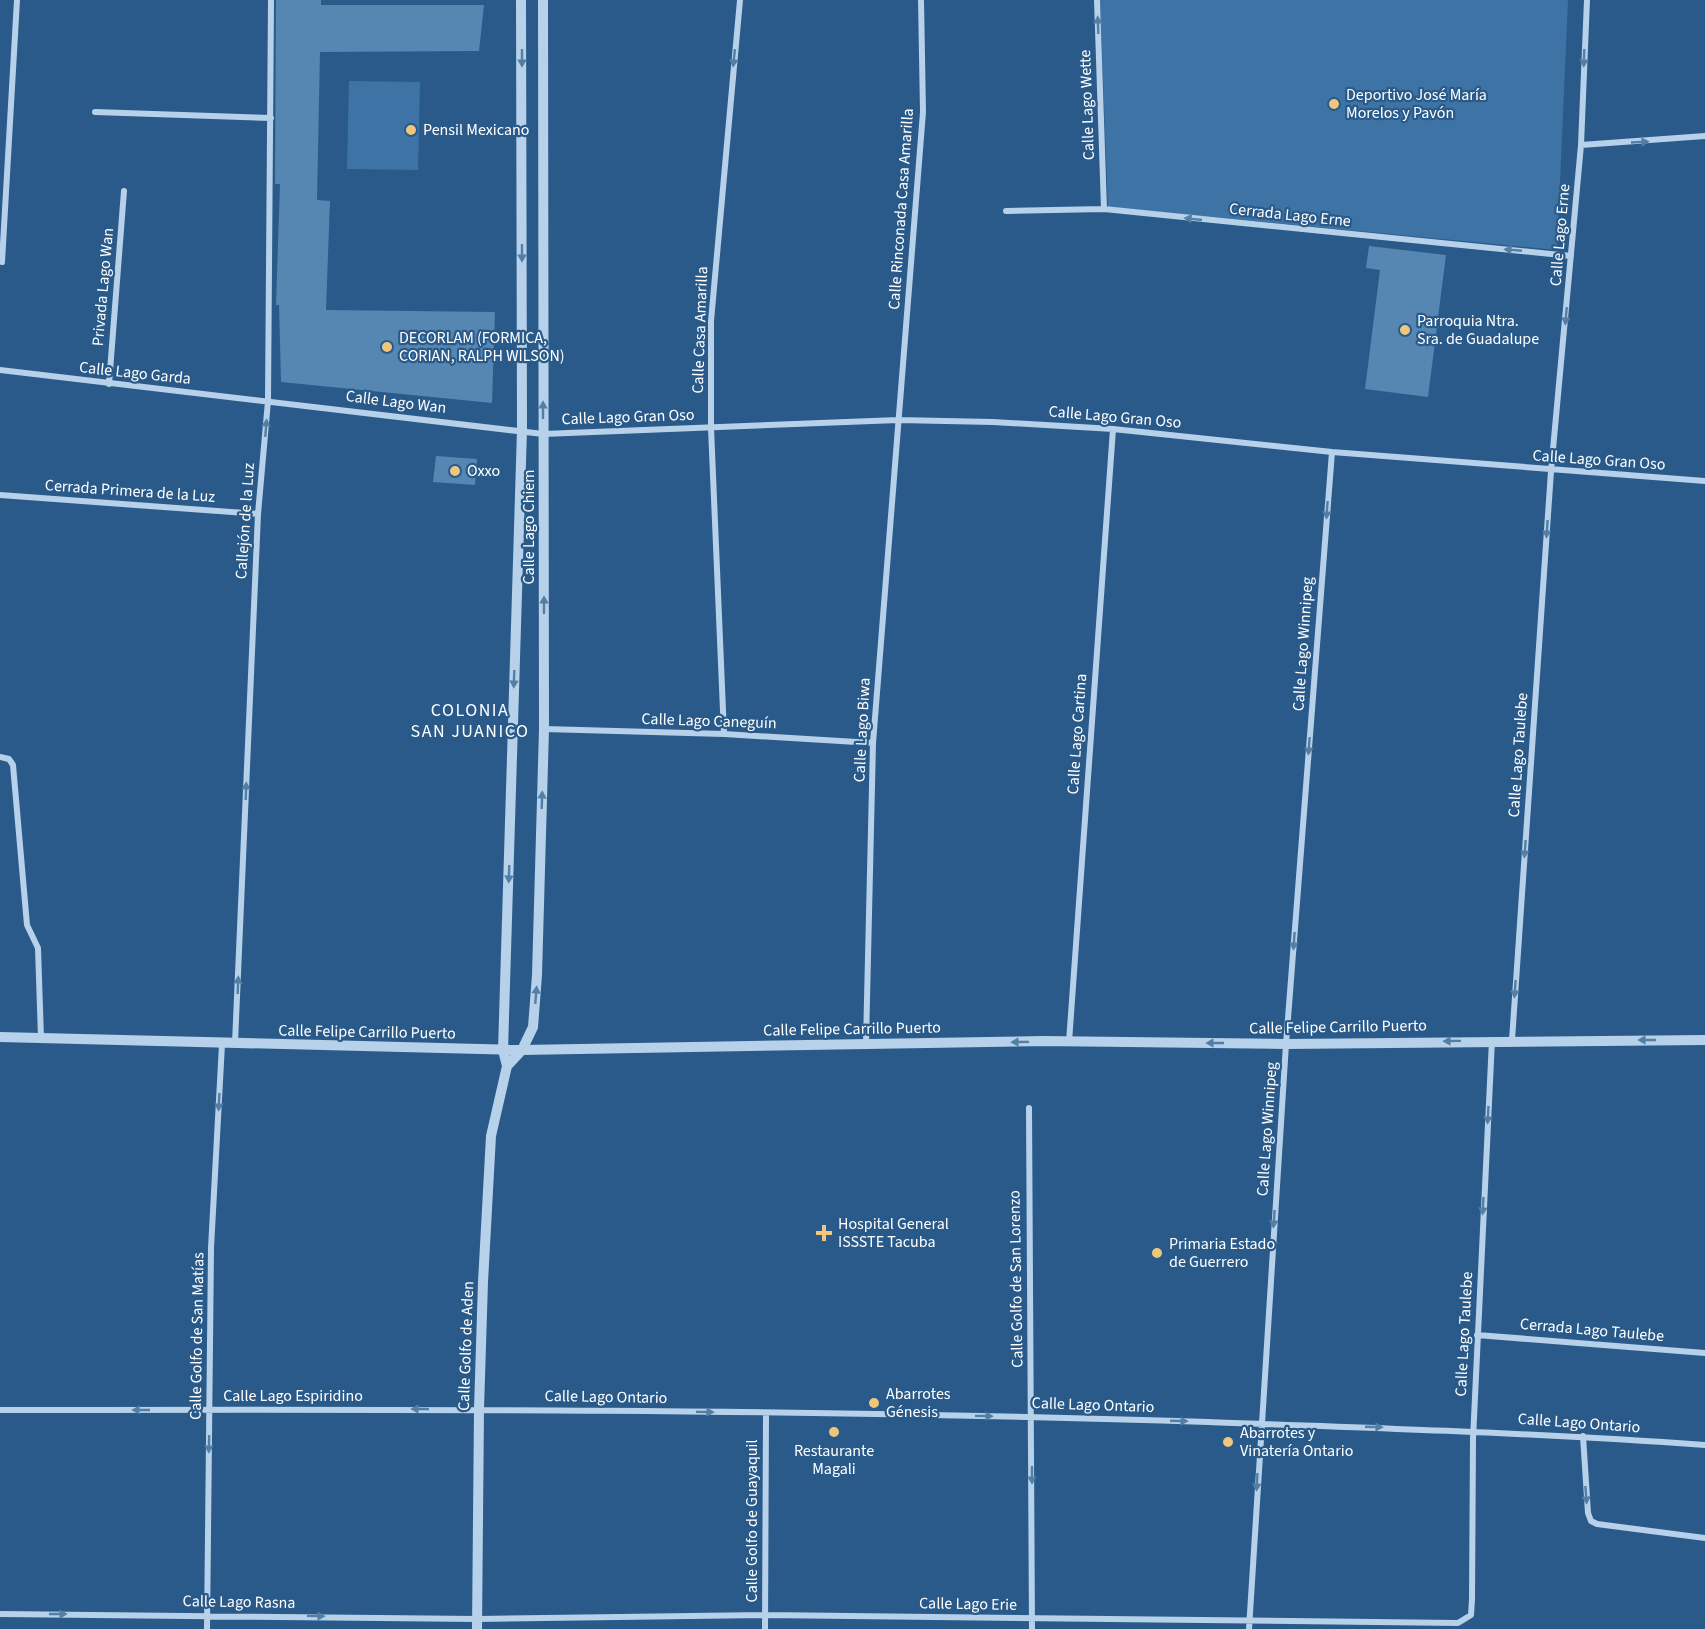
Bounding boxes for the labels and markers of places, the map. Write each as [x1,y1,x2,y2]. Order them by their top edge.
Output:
place label: Deportivo José María Morelos y Pavón [1346,84,1487,124]
marker: Deportivo José María Morelos y Pavón [1327,97,1341,111]
place label: Pensil Mexicano [423,119,529,141]
marker: Pensil Mexicano [404,123,418,137]
place label: Parroquia Ntra. Sra. de Guadalupe [1417,310,1539,350]
marker: Parroquia Ntra. Sra. de Guadalupe [1398,323,1412,337]
place label: DECORLAM (FORMICA, CORIAN, RALPH WILSON) [399,327,565,367]
marker: DECORLAM (FORMICA, CORIAN, RALPH WILSON) [380,340,394,354]
place label: Oxxo [467,460,500,482]
marker: Oxxo [448,464,462,478]
place label: Hospital General ISSSTE Tacuba [838,1213,949,1253]
marker: Hospital General ISSSTE Tacuba [815,1224,833,1242]
place label: Primaria Estado de Guerrero [1169,1233,1275,1273]
marker: Primaria Estado de Guerrero [1150,1246,1164,1260]
place label: Abarrotes Génesis [886,1383,951,1423]
marker: Abarrotes Génesis [867,1396,881,1410]
place label: Abarrotes y Vinatería Ontario [1240,1422,1353,1462]
marker: Restaurante Magali [827,1425,841,1439]
marker: Abarrotes y Vinatería Ontario [1221,1435,1235,1449]
place label: Restaurante Magali [794,1440,874,1480]

